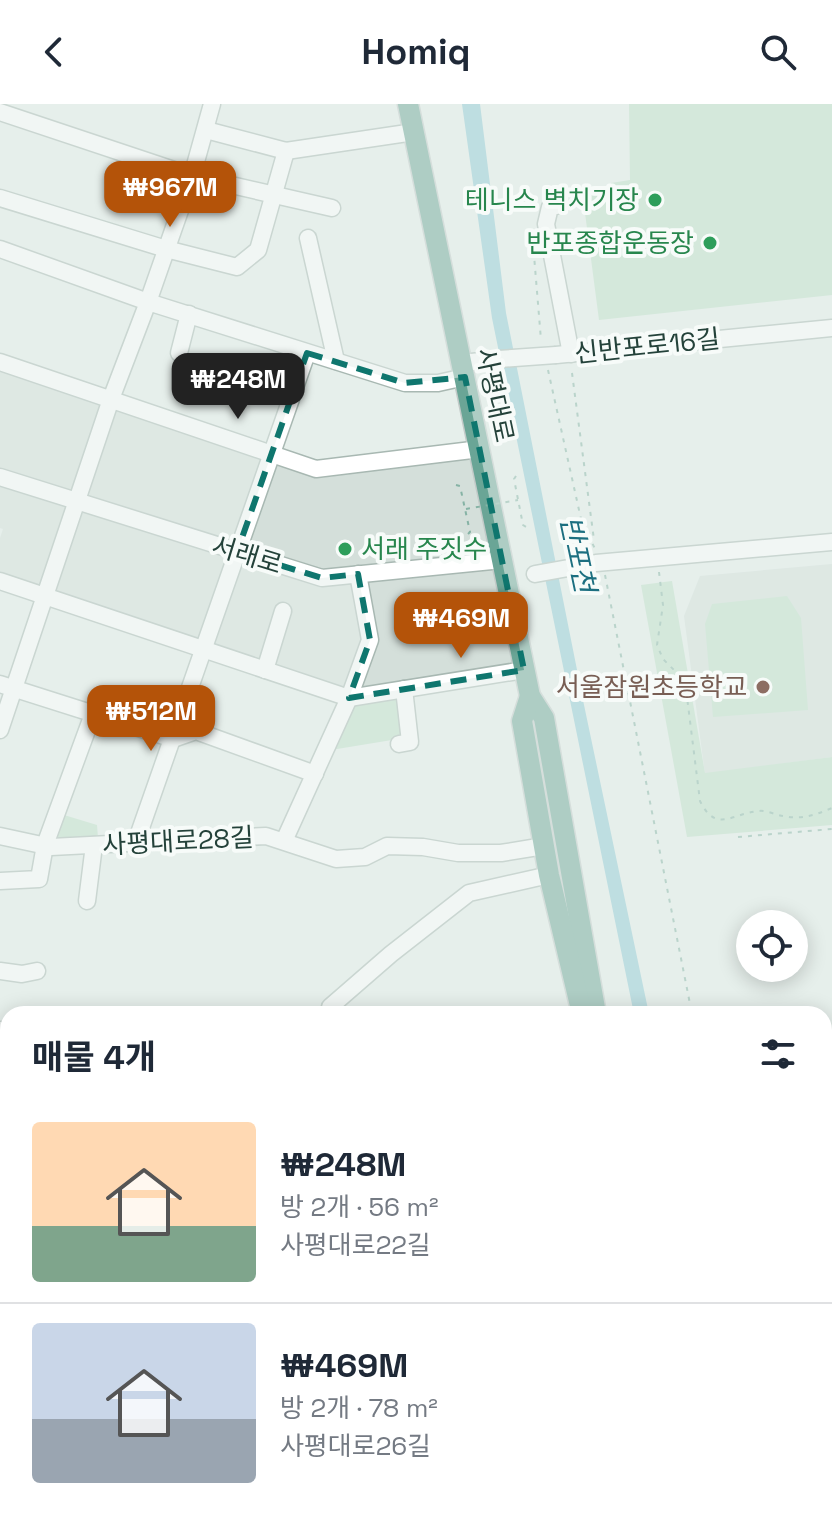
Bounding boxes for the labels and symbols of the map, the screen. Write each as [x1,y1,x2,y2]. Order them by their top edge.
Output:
pin: ₩967M [114,161,226,229]
place label: 테니스 벽치기장 [465,183,639,217]
marker: 테니스 벽치기장 [646,191,664,209]
place label: 반포종합운동장 [527,226,694,260]
marker: 반포종합운동장 [701,234,719,252]
street label: 신반포로16길 [572,321,722,371]
street label: 사평대로 [468,345,522,445]
pin: ₩248M [182,353,294,421]
water label: 반포천 [552,512,604,599]
street label: 서래로 [208,528,286,582]
place label: 서래 주짓수 [361,532,487,566]
marker: 서래 주짓수 [336,540,354,558]
pin: ₩469M [405,592,517,660]
place label: 서울잠원초등학교 [556,670,747,704]
marker: 서울잠원초등학교 [754,678,772,696]
pin: ₩512M [95,685,207,753]
street label: 사평대로28길 [101,820,255,862]

